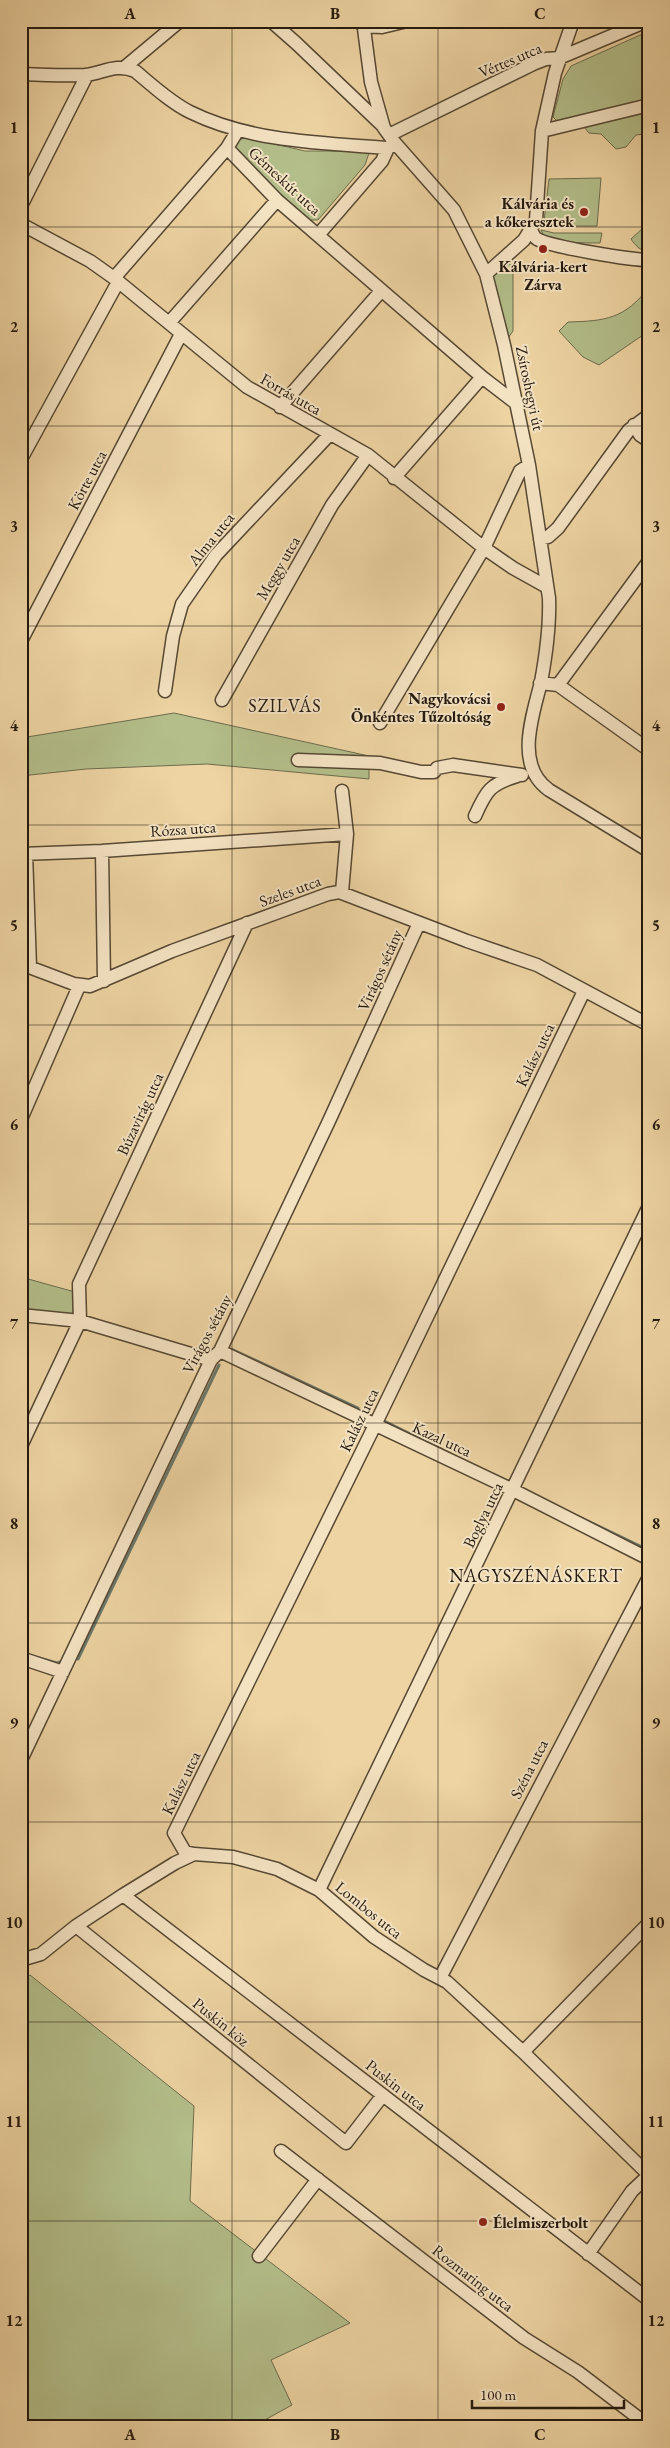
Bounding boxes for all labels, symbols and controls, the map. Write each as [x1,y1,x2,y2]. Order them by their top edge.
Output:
text: A [123,3,136,24]
text: B [330,3,340,24]
text: C [534,3,546,24]
street label: Vértes utca [475,37,545,83]
text: 1 [10,117,18,138]
text: 1 [652,117,660,138]
street label: Gémeskút utca [244,142,326,220]
place label: Kálvária és a kőkeresztek [485,193,574,232]
marker: Kálvária és a kőkeresztek [578,206,590,218]
marker: Kálvária-kert Zárva [537,243,549,255]
place label: Kálvária-kert Zárva [499,256,588,295]
text: 2 [10,316,19,337]
text: 2 [652,316,661,337]
street label: Zsíroshegyi út [511,344,549,432]
street label: Forrás utca [257,368,326,420]
street label: Körte utca [63,446,112,514]
street label: Alma utca [182,507,239,571]
text: 3 [10,516,18,537]
text: 3 [652,516,660,537]
street label: Meggy utca [251,532,305,604]
place label: Nagykovácsi Önkéntes Tűzoltóság [351,688,492,727]
district label: SZILVÁS [248,694,322,717]
marker: Nagykovácsi Önkéntes Tűzoltóság [495,701,507,713]
text: 4 [10,715,19,736]
text: 4 [652,715,661,736]
street label: Rózsa utca [149,816,217,842]
street label: Szeles utca [256,870,324,912]
text: 5 [10,915,18,936]
text: 5 [652,915,660,936]
street label: Virágos sétány [353,925,408,1014]
street label: Kalász utca [511,1019,560,1090]
street label: Búzavirág utca [112,1069,169,1159]
text: 6 [10,1114,19,1135]
text: 6 [652,1114,661,1135]
street label: Virágos sétány [177,1290,237,1377]
text: 7 [10,1313,19,1334]
text: 7 [652,1313,661,1334]
street label: Kalász utca [335,1384,384,1455]
street label: Kazal utca [409,1416,475,1462]
street label: Boglya utca [458,1478,508,1551]
text: 8 [10,1513,18,1534]
text: 8 [652,1513,660,1534]
district label: NAGYSZÉNÁSKERT [449,1564,623,1587]
text: 9 [10,1712,19,1733]
text: 9 [652,1712,661,1733]
street label: Széna utca [505,1735,553,1802]
street label: Kalász utca [157,1747,206,1818]
street label: Lombos utca [331,1877,407,1944]
text: 10 [6,1912,23,1933]
text: 10 [648,1912,665,1933]
street label: Puskin köz [188,1993,254,2051]
street label: Puskin utca [361,2055,431,2116]
text: 11 [6,2111,22,2132]
text: 11 [648,2111,664,2132]
place label: Élelmiszerbolt [493,2212,588,2233]
marker: Élelmiszerbolt [477,2216,489,2228]
street label: Rozmaring utca [428,2240,519,2317]
text: 12 [6,2310,23,2331]
text: 12 [648,2310,665,2331]
scale bar [472,2378,625,2410]
text: 100 m [480,2385,517,2404]
text: A [123,2424,136,2445]
text: B [330,2424,340,2445]
text: C [534,2424,546,2445]

